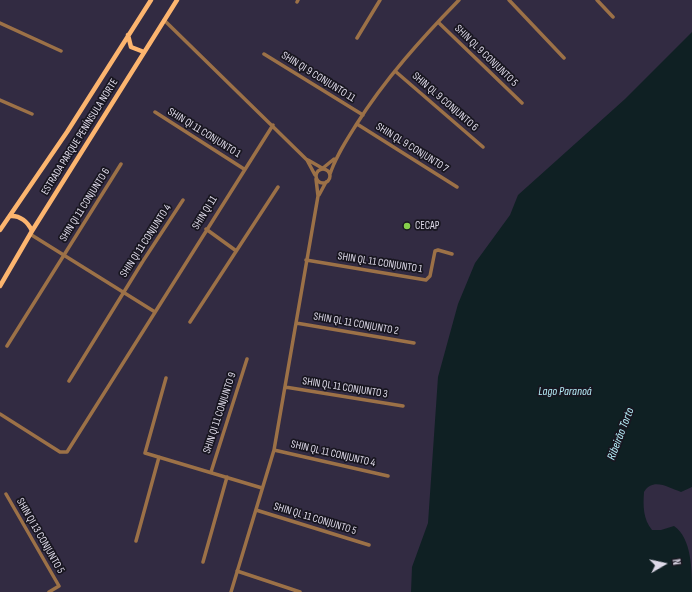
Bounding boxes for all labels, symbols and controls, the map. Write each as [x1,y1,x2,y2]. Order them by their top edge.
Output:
street label: SHIN QL 9 CONJUNTO 5 [451,22,521,90]
street label: SHIN QI 9 CONJUNTO 11 [279,49,357,105]
street label: SHIN QL 9 CONJUNTO 6 [409,70,481,134]
street label: ESTRADA PARQUE PENÍNSULA NORTE [39,76,121,198]
street label: SHIN QI 11 CONJUNTO 1 [165,105,243,161]
street label: SHIN QL 9 CONJUNTO 7 [373,120,451,176]
street label: SHIN QI 11 CONJUNTO 6 [57,166,113,244]
street label: SHIN QI 11 [190,194,220,232]
street label: SHIN QI 11 CONJUNTO 4 [117,202,175,280]
place label: CECAP [415,219,439,233]
marker: CECAP [402,221,412,231]
street label: SHIN QL 11 CONJUNTO 1 [337,250,423,276]
street label: SHIN QL 11 CONJUNTO 2 [312,310,400,338]
street label: SHIN QI 11 CONJUNTO 9 [201,371,239,455]
street label: SHIN QL 11 CONJUNTO 3 [301,375,389,401]
water label: Lago Paranoá [538,385,592,399]
water label: Ribeirão Torto [604,406,638,462]
street label: SHIN QL 11 CONJUNTO 4 [290,438,376,470]
street label: SHIN QI 13 CONJUNTO 5 [13,496,67,576]
street label: SHIN QL 11 CONJUNTO 5 [272,500,358,538]
north arrow [644,544,684,584]
text: N [669,558,683,566]

